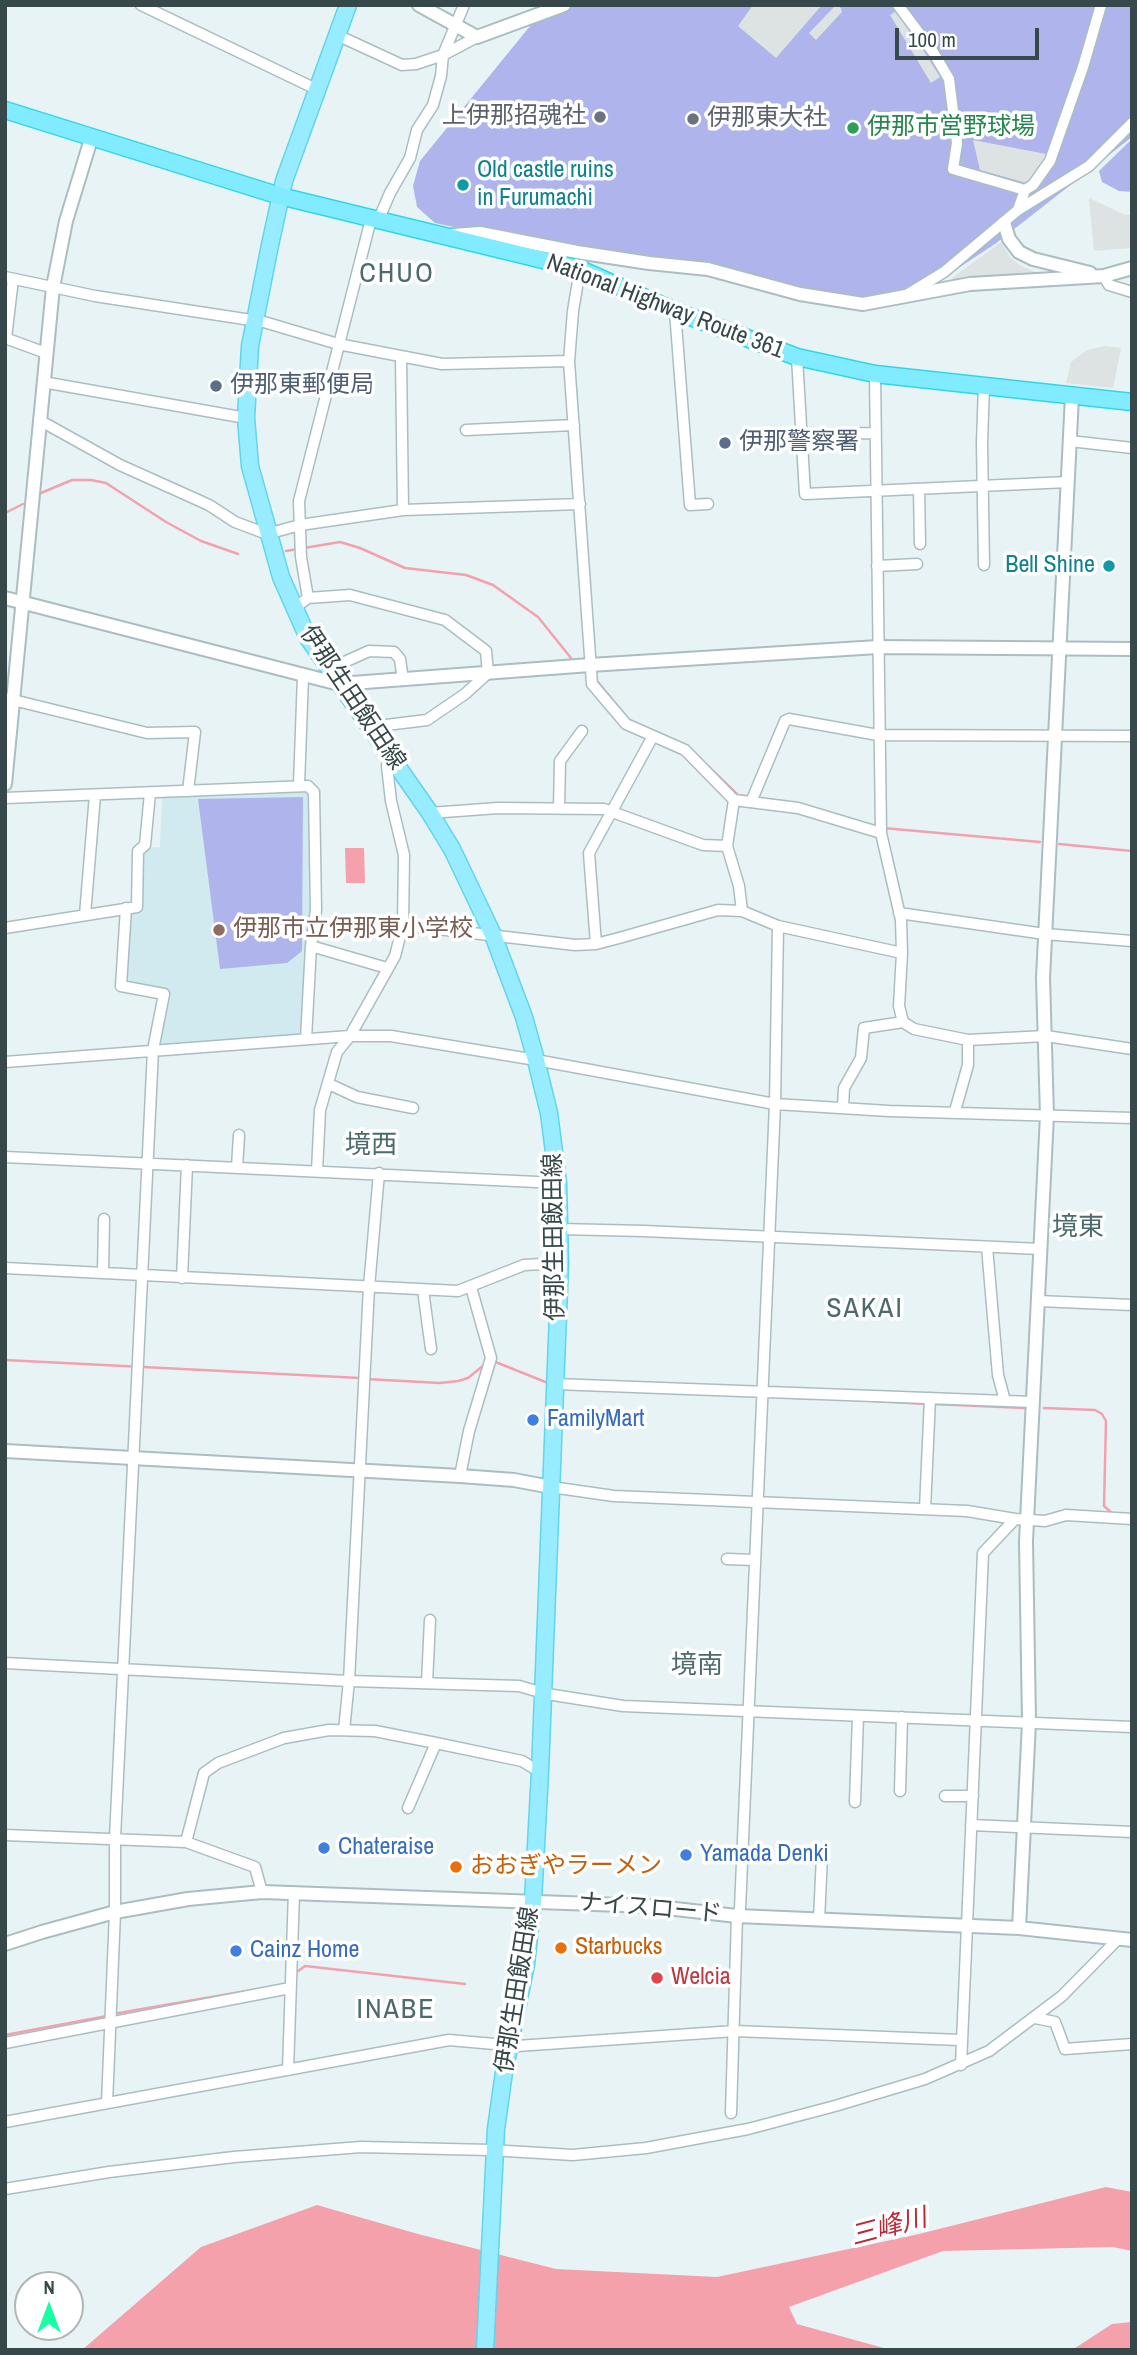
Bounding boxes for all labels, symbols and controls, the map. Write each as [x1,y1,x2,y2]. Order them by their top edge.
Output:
scale bar [899,14,1042,58]
text: 100 m [908,25,956,54]
place label: 上伊那招魂社 [442,103,586,131]
place label: 伊那東大社 [707,105,827,133]
marker: 上伊那招魂社 [592,109,608,125]
marker: 伊那東大社 [685,111,701,127]
place label: 伊那市営野球場 [867,114,1035,142]
marker: 伊那市営野球場 [845,120,861,136]
place label: Old castle ruins in Furumachi [477,157,614,213]
marker: Old castle ruins in Furumachi [455,177,471,193]
street label: National Highway Route 361 [542,248,788,366]
district label: CHUO [360,257,434,291]
place label: 伊那東郵便局 [230,372,374,400]
marker: 伊那東郵便局 [208,378,224,394]
place label: 伊那警察署 [739,429,859,457]
marker: 伊那警察署 [717,435,733,451]
place label: Bell Shine [1005,552,1095,580]
marker: Bell Shine [1101,558,1117,574]
street label: 伊那生田飯田線 [293,620,411,776]
place label: 伊那市立伊那東小学校 [233,916,473,944]
marker: 伊那市立伊那東小学校 [211,922,227,938]
district label: 境西 [345,1130,397,1162]
street label: 伊那生田飯田線 [539,1153,571,1321]
district label: 境東 [1052,1212,1104,1244]
district label: SAKAI [827,1292,903,1326]
place label: FamilyMart [547,1406,644,1434]
marker: FamilyMart [525,1412,541,1428]
district label: 境南 [671,1650,723,1682]
place label: Chateraise [338,1834,434,1862]
marker: Chateraise [316,1840,332,1856]
place label: Yamada Denki [700,1841,829,1869]
marker: Yamada Denki [678,1847,694,1863]
place label: おおぎやラーメン [470,1853,662,1881]
marker: おおぎやラーメン [448,1859,464,1875]
street label: ナイスロード [577,1888,723,1930]
street label: 伊那生田飯田線 [491,1905,545,2075]
place label: Starbucks [575,1934,663,1962]
place label: Cainz Home [250,1937,359,1965]
marker: Starbucks [553,1940,569,1956]
marker: Cainz Home [228,1943,244,1959]
place label: Welcia [671,1964,731,1992]
marker: Welcia [649,1970,665,1986]
district label: INABE [357,1993,435,2027]
water label: 三峰川 [847,2203,931,2253]
north arrow [14,2271,84,2341]
text: N [43,2274,55,2300]

